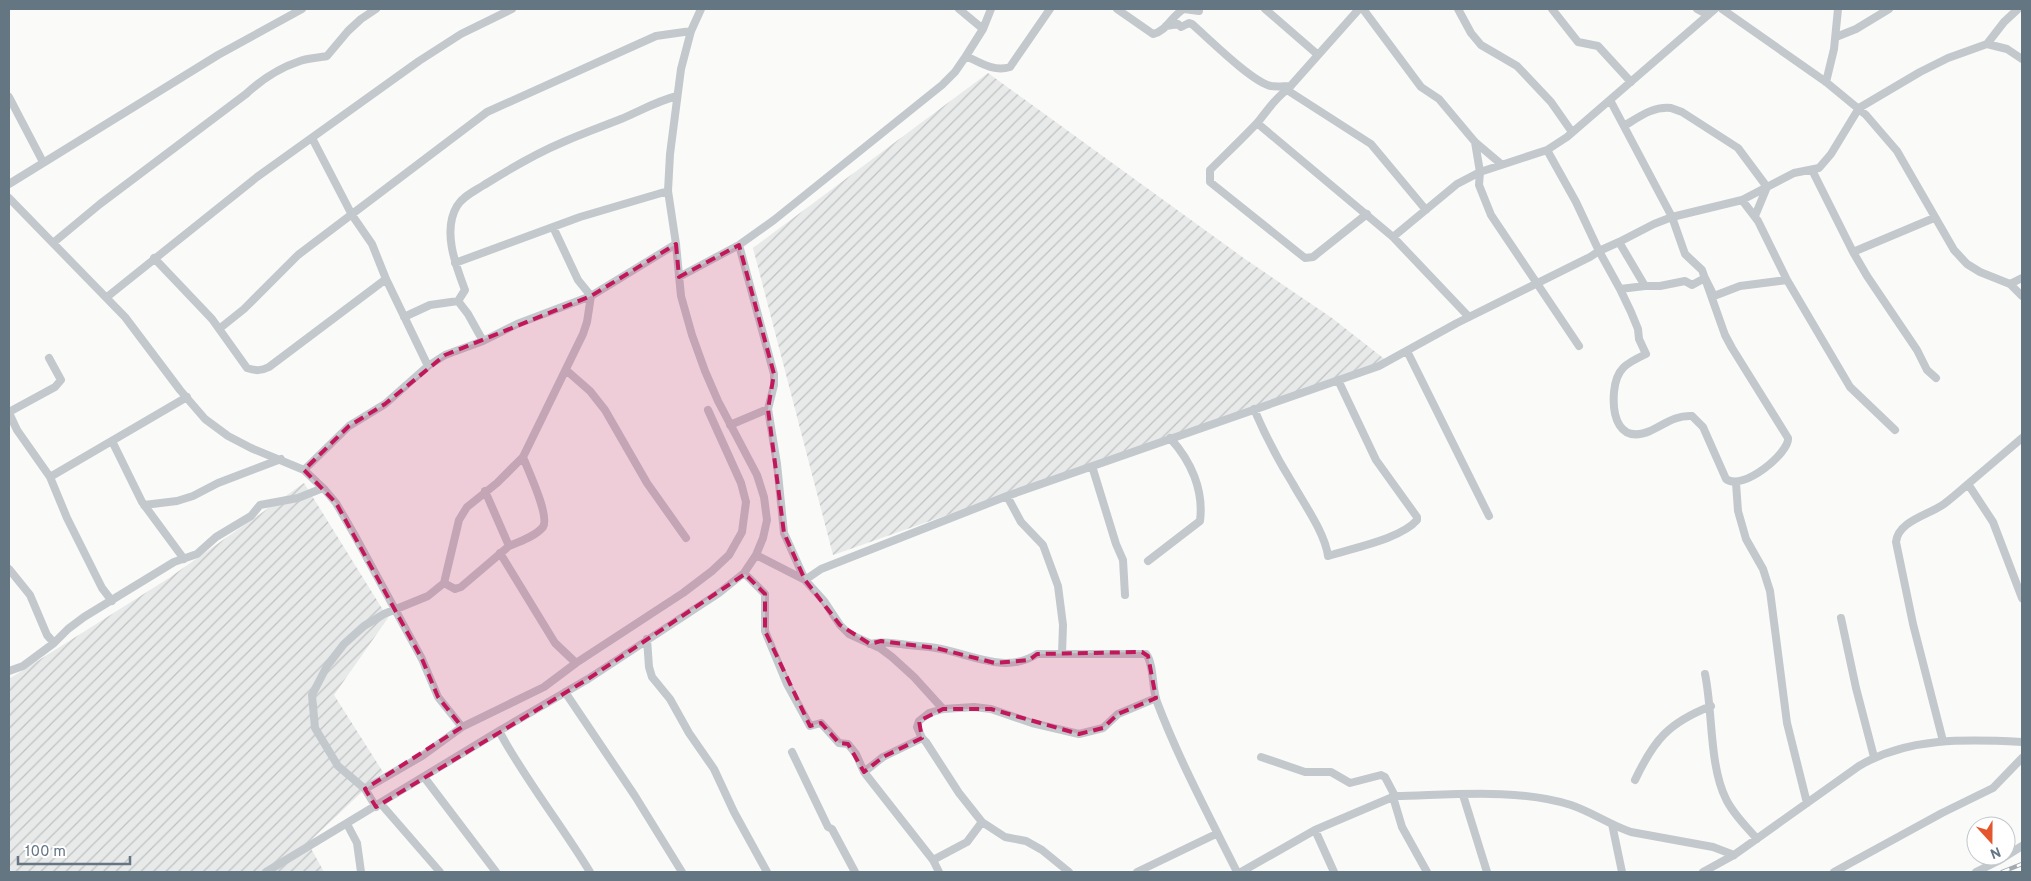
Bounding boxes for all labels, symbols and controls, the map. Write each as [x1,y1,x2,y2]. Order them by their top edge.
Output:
north arrow [1966,816,2016,866]
scale bar [18,834,130,866]
text: N [1987,842,2003,861]
text: 100 m [25,843,66,862]

